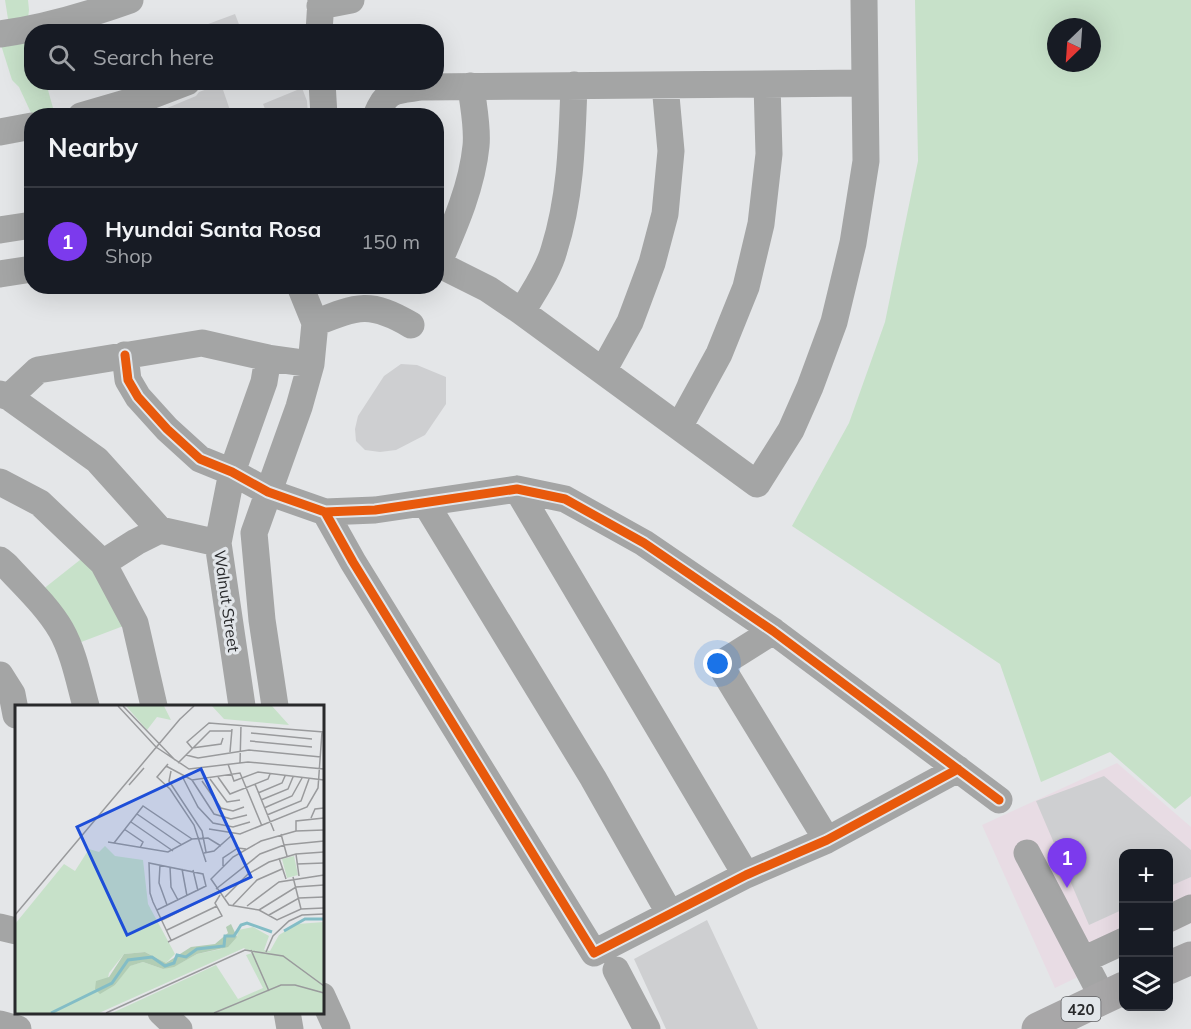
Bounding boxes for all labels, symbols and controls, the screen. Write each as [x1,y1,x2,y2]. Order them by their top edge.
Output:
north arrow [1047,18,1101,72]
search box [24,24,444,90]
icon: search [45,41,78,74]
text: Search here [93,43,214,71]
text: Nearby [48,131,138,164]
text: Hyundai Santa Rosa [105,215,321,243]
text: 1 [62,229,74,254]
text: 150 m [361,229,420,254]
text: Shop [105,243,153,268]
street label: Walnut Street [210,549,244,654]
your location [703,649,732,678]
inset map [15,705,324,1014]
pin: 1 [1048,838,1086,888]
map controls [1119,849,1173,1011]
button: + [1119,849,1173,903]
button: − [1119,903,1173,957]
button: layers [1119,957,1173,1011]
road number: 420 [1062,997,1100,1021]

